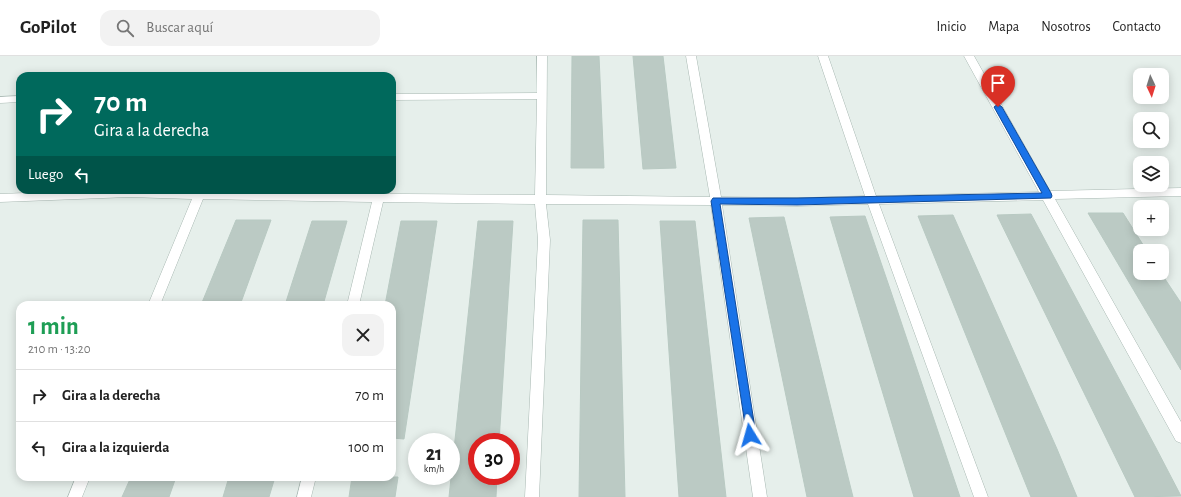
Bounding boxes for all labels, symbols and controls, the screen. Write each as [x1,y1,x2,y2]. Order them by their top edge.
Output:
search box [100,10,380,46]
icon: search [114,17,136,39]
text: GoPilot [20,18,76,37]
text: Buscar aquí [146,20,213,35]
text: Inicio [936,20,966,34]
text: Mapa [988,20,1019,34]
text: Nosotros [1041,20,1091,34]
text: Contacto [1113,20,1161,34]
pin [981,66,1015,107]
north arrow [1133,68,1169,104]
map controls [1133,68,1169,280]
icon: arrive [987,72,1009,94]
icon: right [28,88,80,140]
text: 70 m [94,89,148,117]
button: search [1133,112,1169,148]
text: Gira a la derecha [94,122,209,140]
button: layers [1133,156,1169,192]
icon: left [71,164,93,186]
text: Luego [28,167,63,182]
button: + [1133,200,1169,236]
button: − [1133,244,1169,280]
button: close [342,314,384,356]
text: 1 min [28,315,79,339]
text: 210 m · 13:20 [28,343,91,356]
icon: right [28,385,50,407]
text: Gira a la derecha [62,388,161,403]
text: 70 m [355,388,384,403]
position arrow [729,414,771,456]
speed limit sign: 30 [468,433,520,485]
icon: left [28,437,50,459]
text: Gira a la izquierda [62,440,169,455]
text: 100 m [349,440,384,455]
text: 21 [426,444,442,464]
text: km/h [424,464,444,474]

